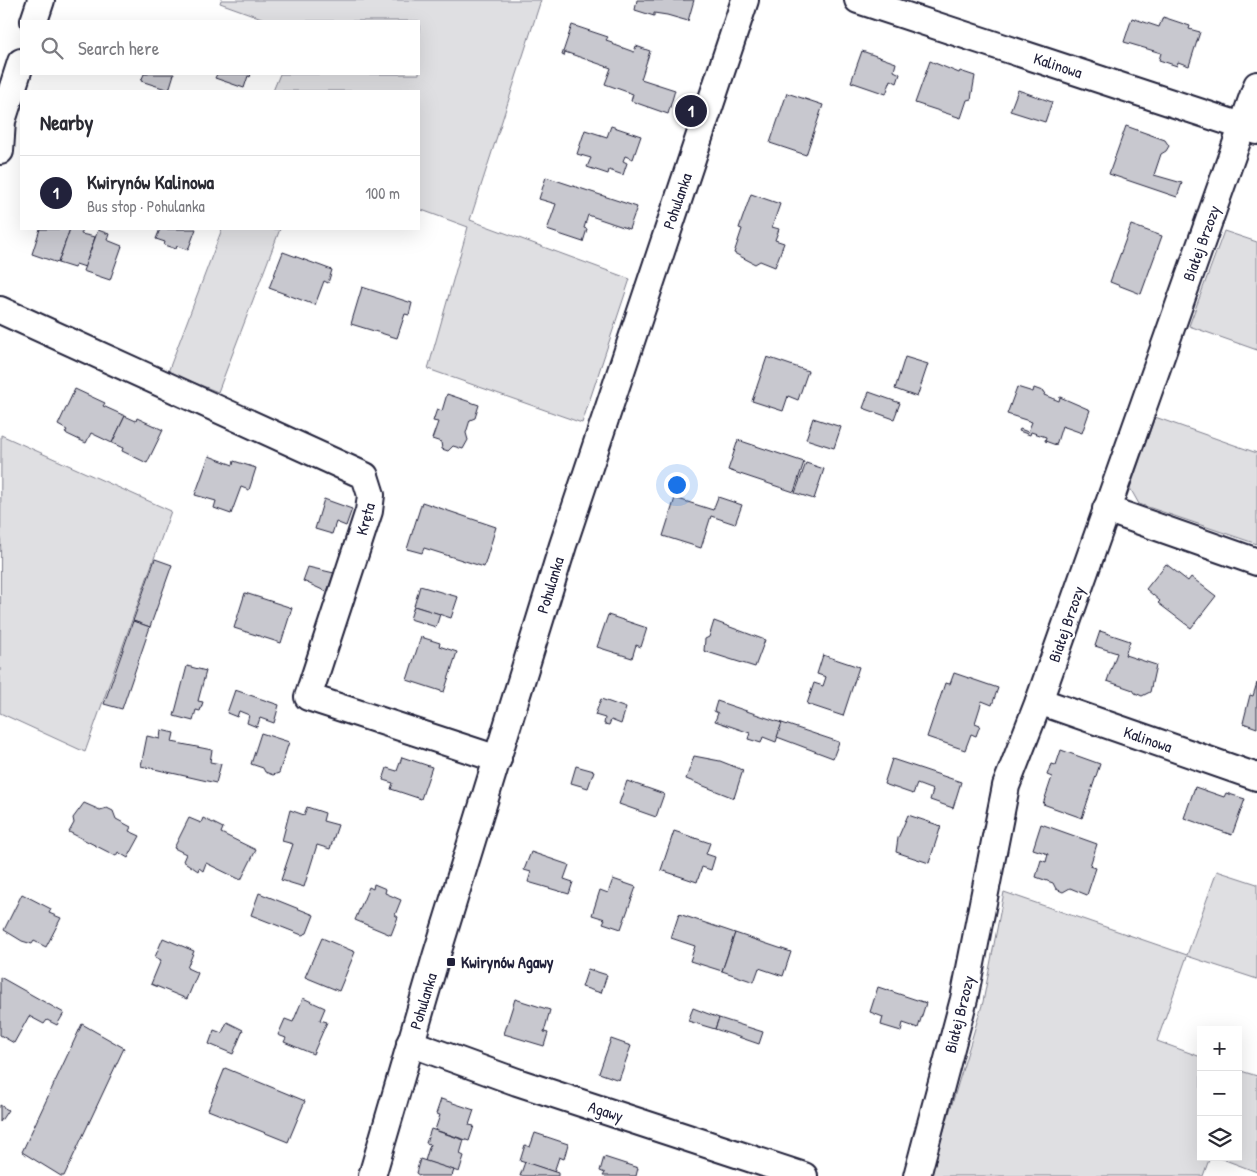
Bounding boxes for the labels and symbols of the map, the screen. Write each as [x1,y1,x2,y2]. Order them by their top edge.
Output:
street label: Kalinowa [1031,47,1085,83]
pin: 1 [675,92,707,130]
street label: Pohulanka [657,170,697,232]
street label: Białej Brzozy [1177,202,1225,284]
your location [664,472,690,498]
street label: Kręta [350,500,380,538]
street label: Pohulanka [531,554,569,616]
street label: Białej Brzozy [1043,583,1089,665]
street label: Kalinowa [1121,720,1175,758]
place label: Kwirynów Agawy [461,951,554,974]
marker: Kwirynów Agawy [445,956,457,968]
street label: Pohulanka [404,970,442,1032]
street label: Białej Brzozy [939,973,979,1055]
street label: Agawy [586,1095,626,1127]

